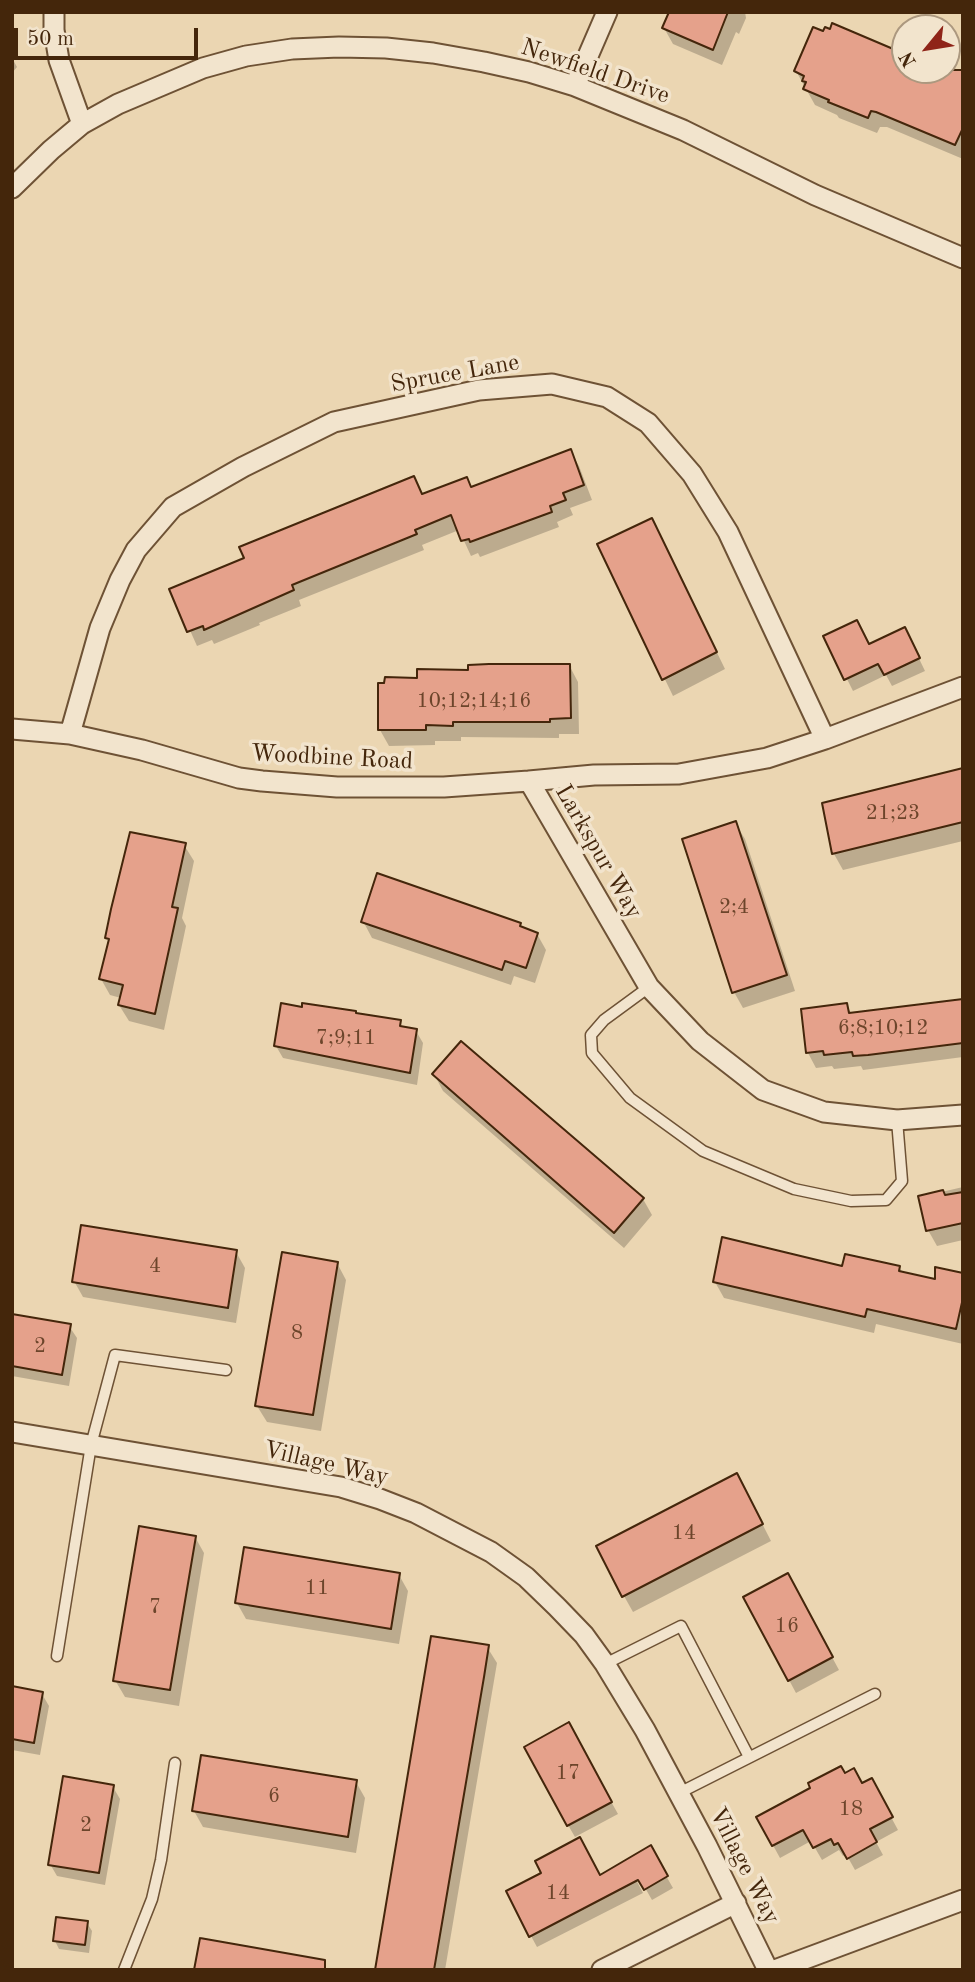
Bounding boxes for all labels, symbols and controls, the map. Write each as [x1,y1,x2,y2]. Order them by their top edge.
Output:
scale bar [18,14,201,58]
north arrow [891,14,961,84]
text: 50 m [27,29,74,50]
street label: Newfield Drive [517,33,673,111]
text: N [897,48,921,70]
street label: Spruce Lane [388,349,522,399]
house number: 10;12;14;16 [416,688,532,714]
street label: Woodbine Road [250,739,414,777]
street label: Larkspur Way [548,780,648,924]
house number: 21;23 [866,800,920,826]
house number: 2;4 [719,894,749,920]
house number: 6;8;10;12 [838,1015,928,1041]
house number: 7;9;11 [316,1025,376,1051]
house number: 4 [149,1253,161,1279]
house number: 8 [291,1320,303,1346]
house number: 2 [34,1333,46,1359]
street label: Village Way [261,1436,391,1492]
house number: 14 [672,1520,696,1546]
house number: 11 [305,1575,329,1601]
house number: 7 [149,1594,161,1620]
house number: 16 [775,1613,799,1639]
house number: 17 [556,1760,580,1786]
house number: 6 [268,1783,280,1809]
house number: 18 [839,1796,863,1822]
street label: Village Way [702,1803,786,1929]
house number: 2 [80,1812,92,1838]
house number: 14 [546,1880,570,1906]

